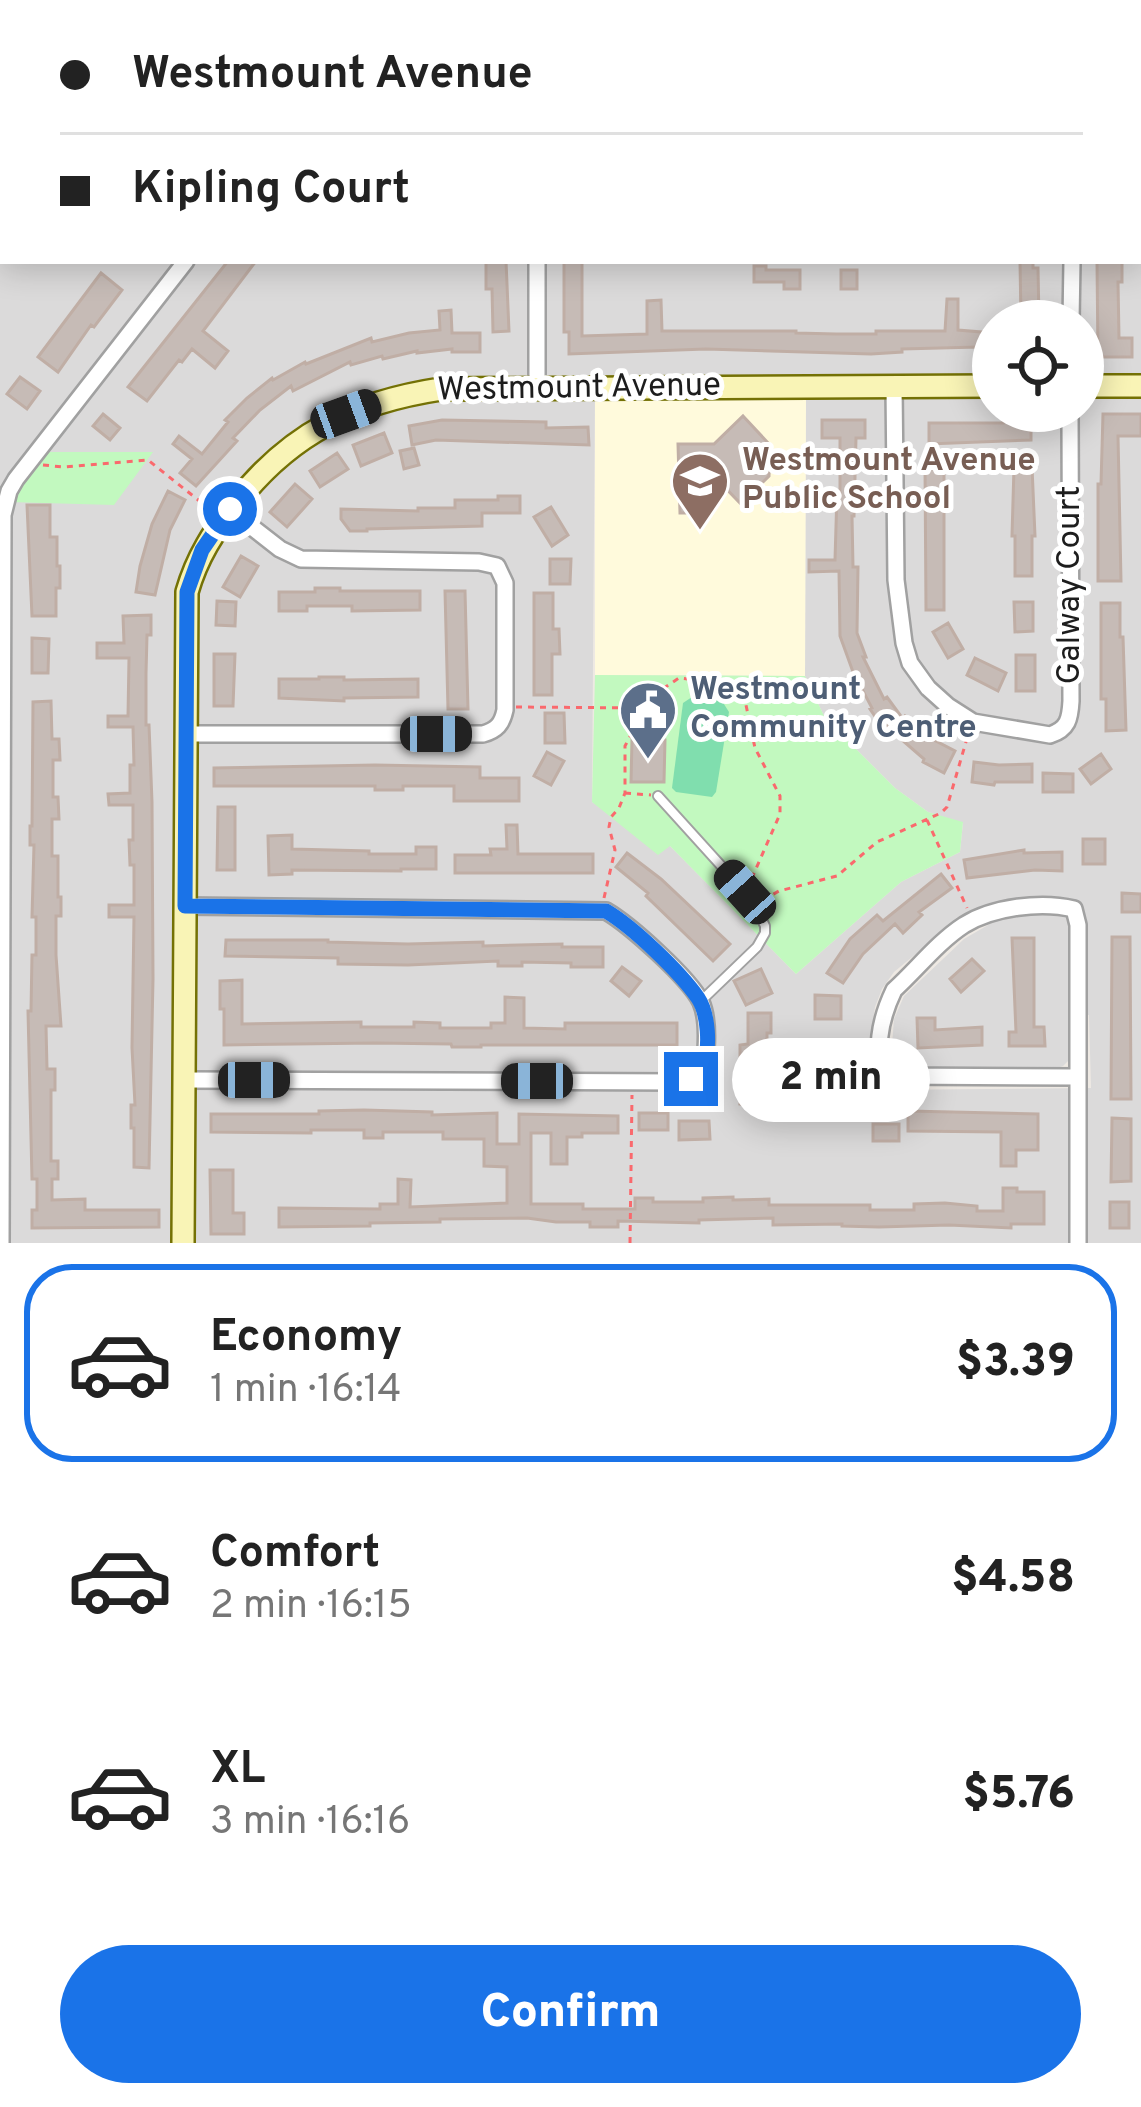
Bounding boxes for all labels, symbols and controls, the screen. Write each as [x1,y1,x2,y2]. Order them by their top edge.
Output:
text: Westmount Avenue [132,47,532,104]
text: Kipling Court [132,162,410,219]
map controls [972,300,1104,432]
button: locate [972,300,1104,432]
street label: Westmount Avenue [437,366,721,412]
car [306,385,386,443]
place label: Westmount Avenue Public School [742,441,1036,521]
school or university icon: Westmount Avenue Public School [669,450,731,532]
route start [203,482,257,536]
street label: Galway Court [1050,485,1092,685]
place label: Westmount Community Centre [690,670,977,750]
public building icon: Westmount Community Centre [617,679,679,761]
car [400,716,472,752]
car [708,853,782,931]
callout: 2 min [733,1037,931,1121]
route end [664,1052,718,1106]
text: 2 min [779,1055,883,1104]
car [218,1062,290,1098]
car [501,1063,573,1099]
icon: car [66,1309,174,1417]
text: Economy [210,1310,402,1367]
text: $3.39 [956,1335,1075,1392]
text: 1 min · 16:14 [210,1367,402,1416]
icon: car [66,1525,174,1633]
text: Comfort [210,1526,380,1583]
text: $4.58 [951,1551,1075,1608]
text: 2 min · 16:15 [210,1583,412,1632]
icon: car [66,1741,174,1849]
text: XL [210,1742,265,1799]
text: $5.76 [963,1767,1075,1824]
text: 3 min · 16:16 [210,1799,410,1848]
button: Confirm [60,1945,1081,2083]

